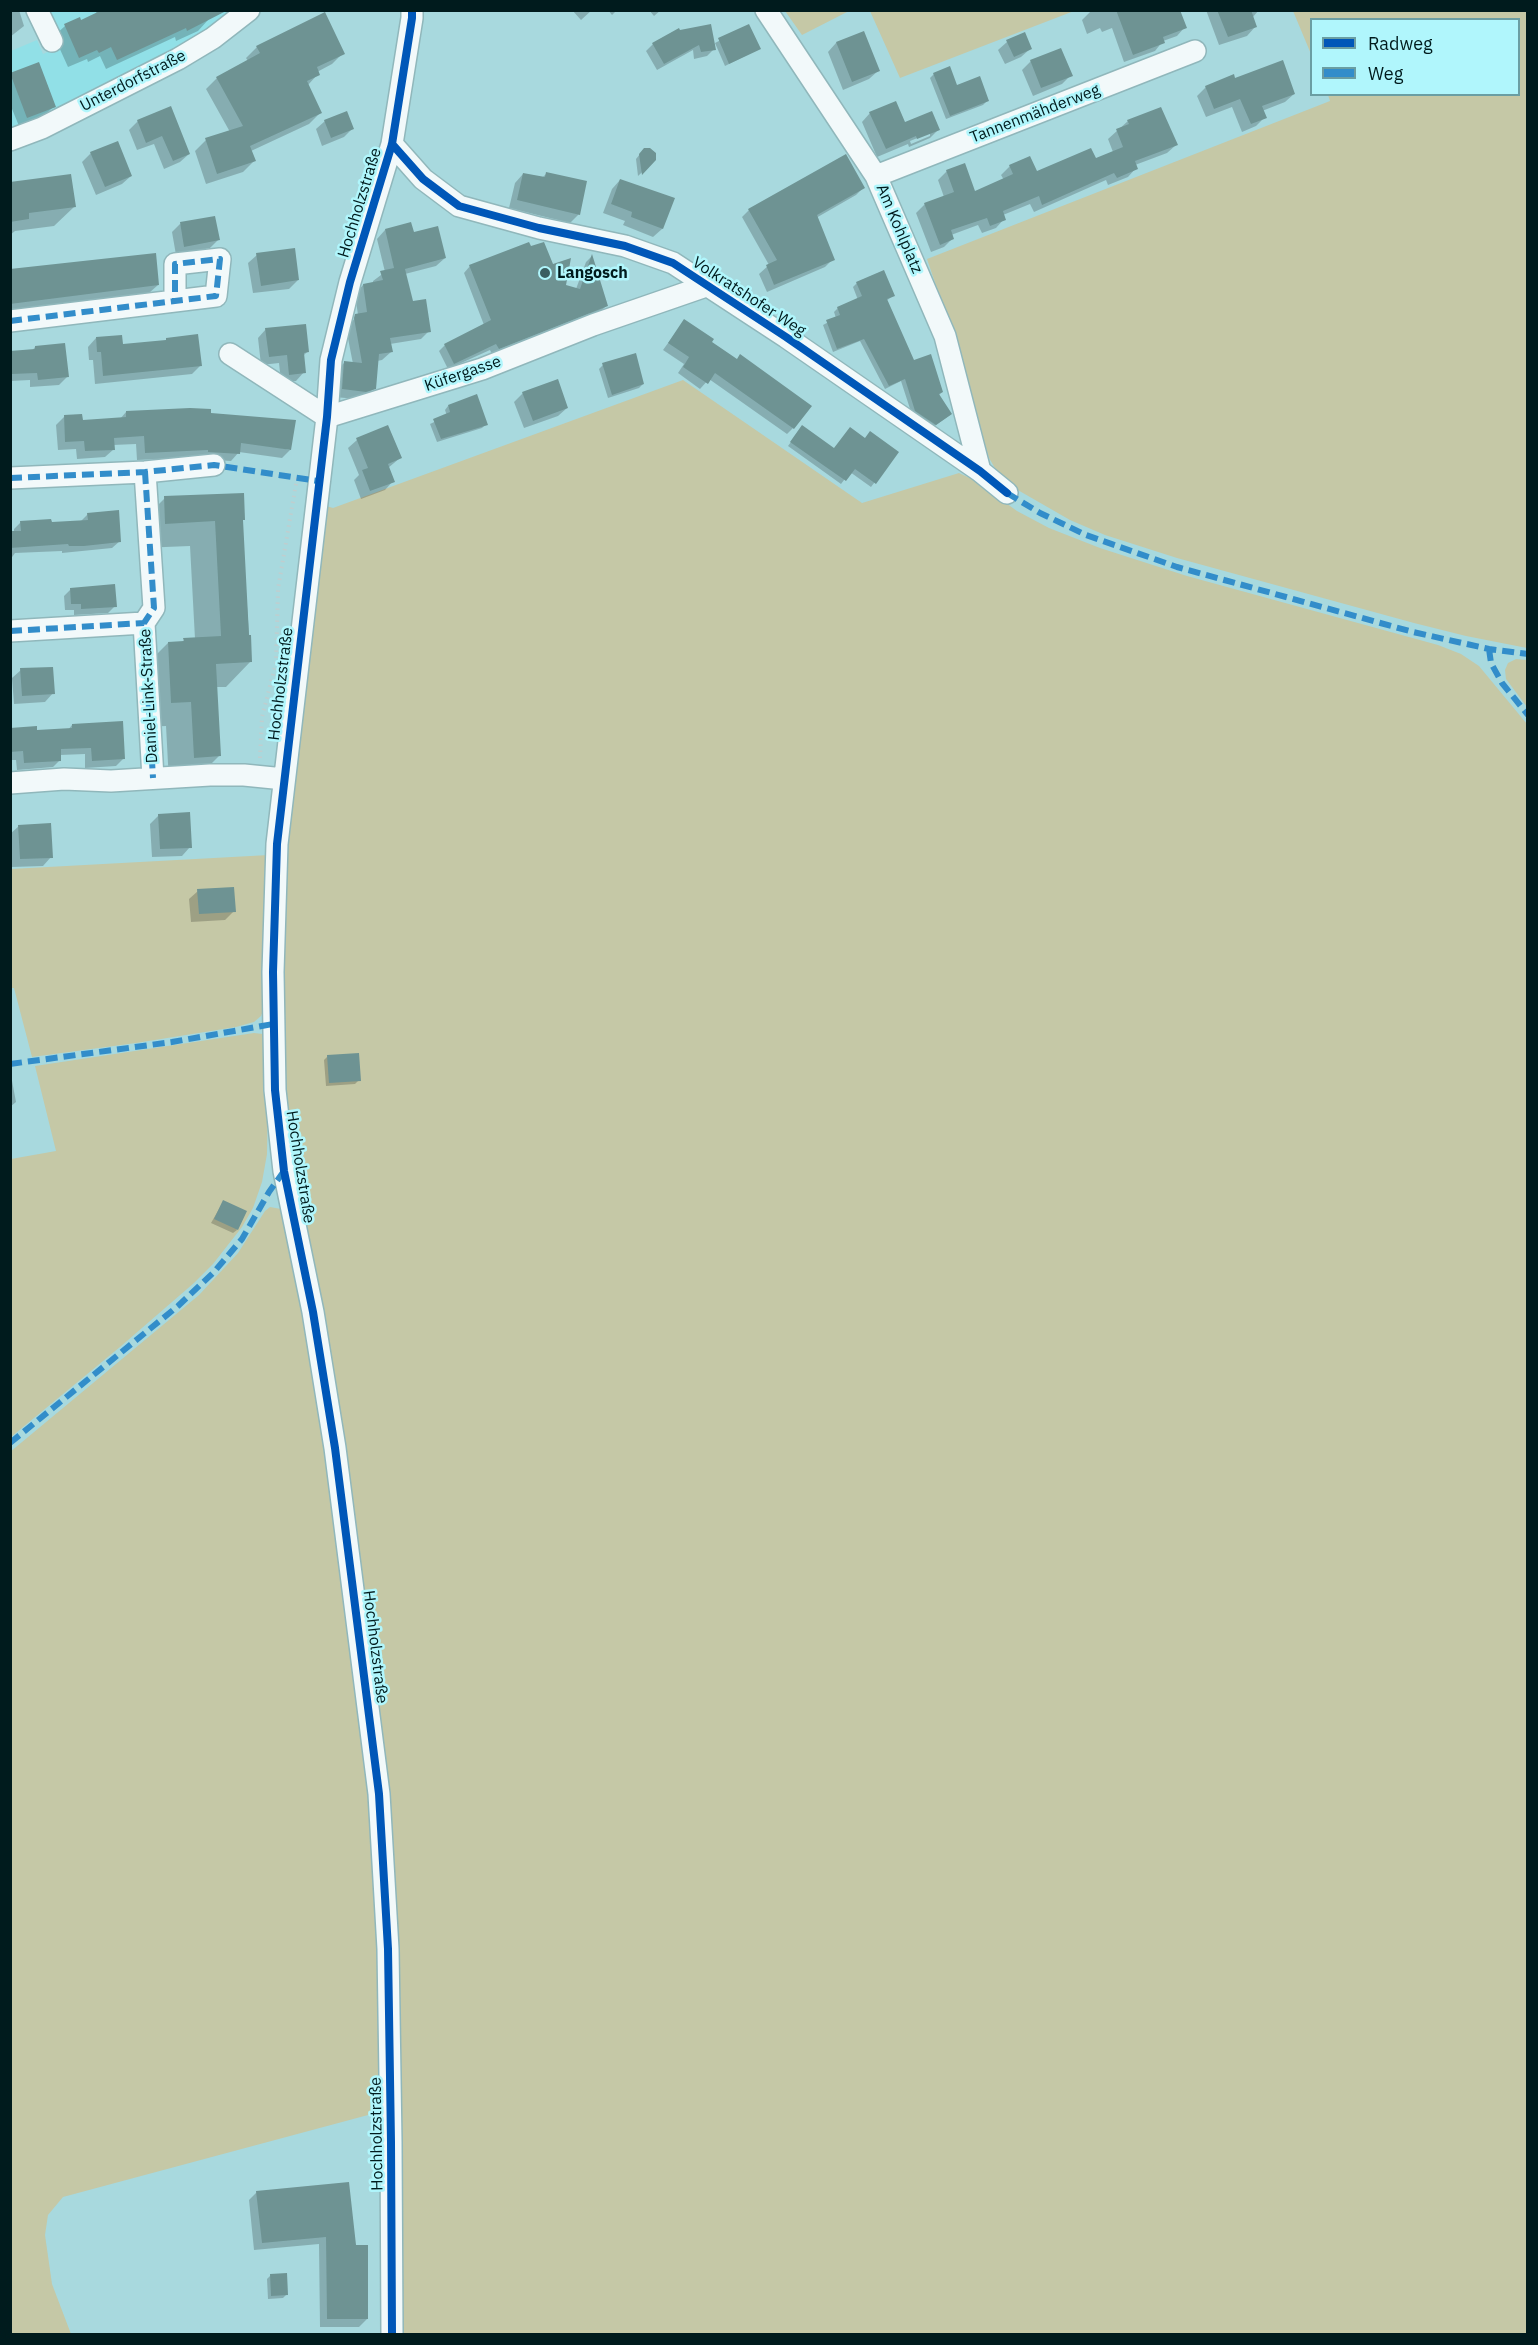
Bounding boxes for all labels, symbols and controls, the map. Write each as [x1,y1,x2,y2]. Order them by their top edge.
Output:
legend [1310,18,1520,96]
text: Radweg [1368,32,1433,55]
street label: Unterdorfstraße [77,46,189,116]
text: Weg [1368,62,1403,85]
street label: Tannenmähderweg [967,80,1103,148]
street label: Hochholzstraße [334,146,386,260]
street label: Am Kohlplatz [872,181,926,277]
street label: Volkratshofer Weg [689,253,809,341]
place label: Langosch [557,263,628,283]
marker: Langosch [538,266,552,280]
street label: Küfergasse [422,352,504,396]
street label: Hochholzstraße [265,626,297,742]
street label: Daniel-Link-Straße [136,628,162,764]
street label: Hochholzstraße [282,1109,318,1225]
street label: Hochholzstraße [359,1589,391,1705]
street label: Hochholzstraße [366,2077,388,2191]

